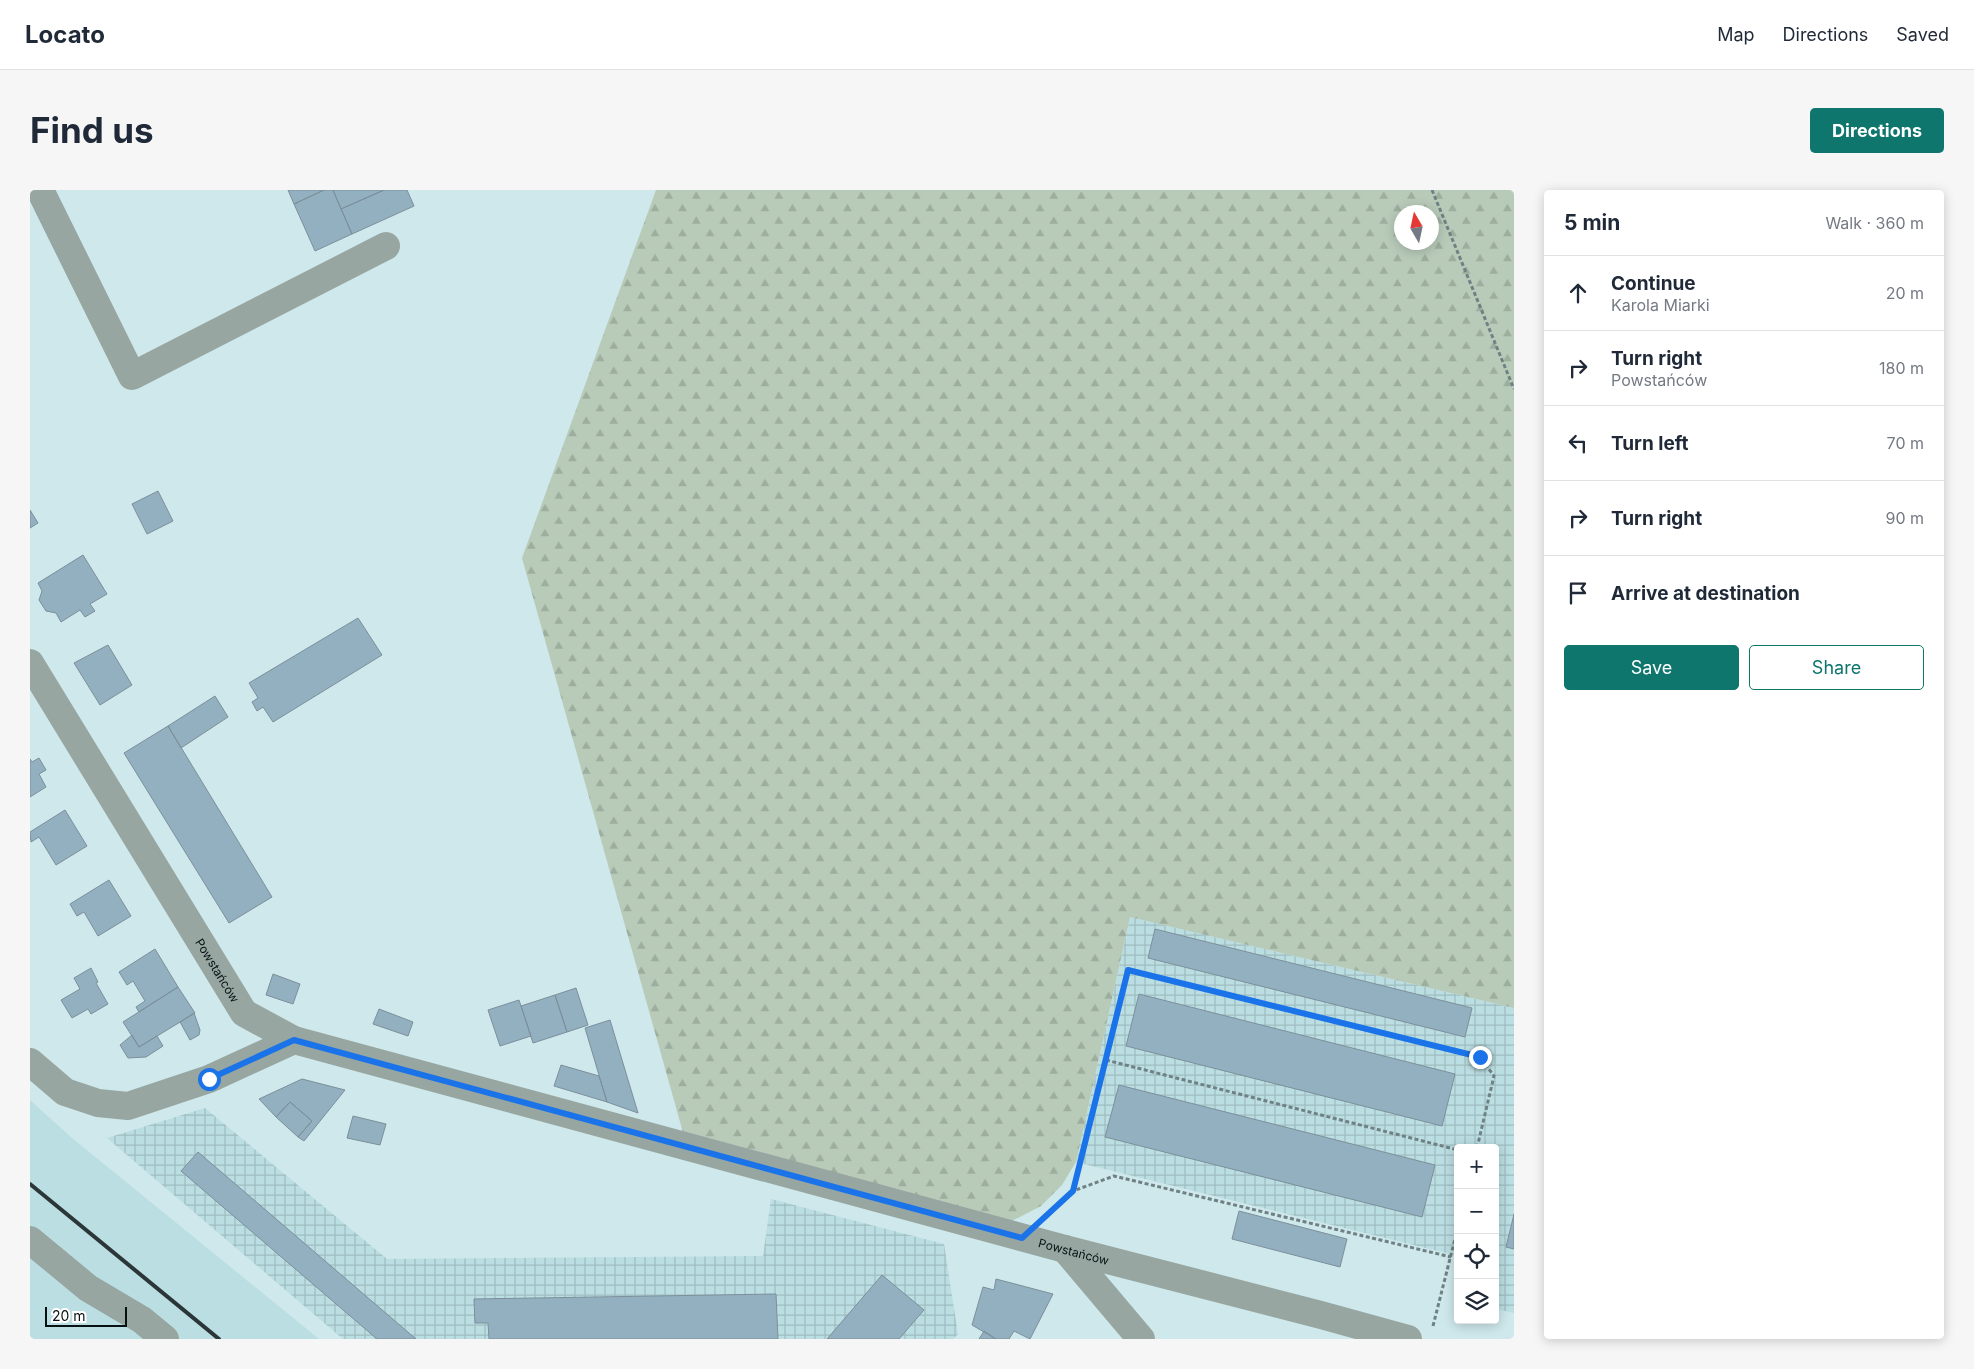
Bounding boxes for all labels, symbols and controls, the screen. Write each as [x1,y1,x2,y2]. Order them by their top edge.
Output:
text: Locato [25,20,105,49]
text: Map [1717,24,1755,45]
text: Directions [1783,24,1868,45]
text: Saved [1896,24,1949,45]
button: Directions [1810,108,1944,153]
text: Find us [30,109,154,151]
north arrow [1394,205,1439,250]
text: 5 min [1564,210,1620,235]
text: Walk · 360 m [1825,213,1924,233]
text: Continue [1611,272,1696,295]
icon: ahead [1564,279,1592,307]
text: 20 m [1886,283,1924,303]
text: Karola Miarki [1611,295,1710,315]
text: Turn right [1611,347,1702,370]
icon: right [1564,354,1592,382]
text: 180 m [1879,358,1924,378]
text: Powstańców [1611,370,1707,390]
icon: left [1564,429,1592,457]
text: Turn left [1611,432,1689,455]
text: 70 m [1887,433,1924,453]
icon: right [1564,504,1592,532]
text: Turn right [1611,507,1702,530]
text: 90 m [1885,508,1924,528]
icon: arrive [1564,579,1592,607]
text: Arrive at destination [1611,582,1800,605]
button: Save [1564,645,1739,690]
button: Share [1749,645,1924,690]
street label: Powstańców [193,935,243,1005]
route end [1469,1046,1492,1069]
route start [198,1068,221,1091]
map controls [1454,1144,1499,1324]
button: + [1454,1144,1499,1189]
button: − [1454,1189,1499,1234]
button: locate [1454,1234,1499,1279]
street label: Powstańców [1037,1235,1111,1268]
button: layers [1454,1279,1499,1324]
scale bar [45,1304,128,1327]
text: 20 m [52,1307,86,1324]

